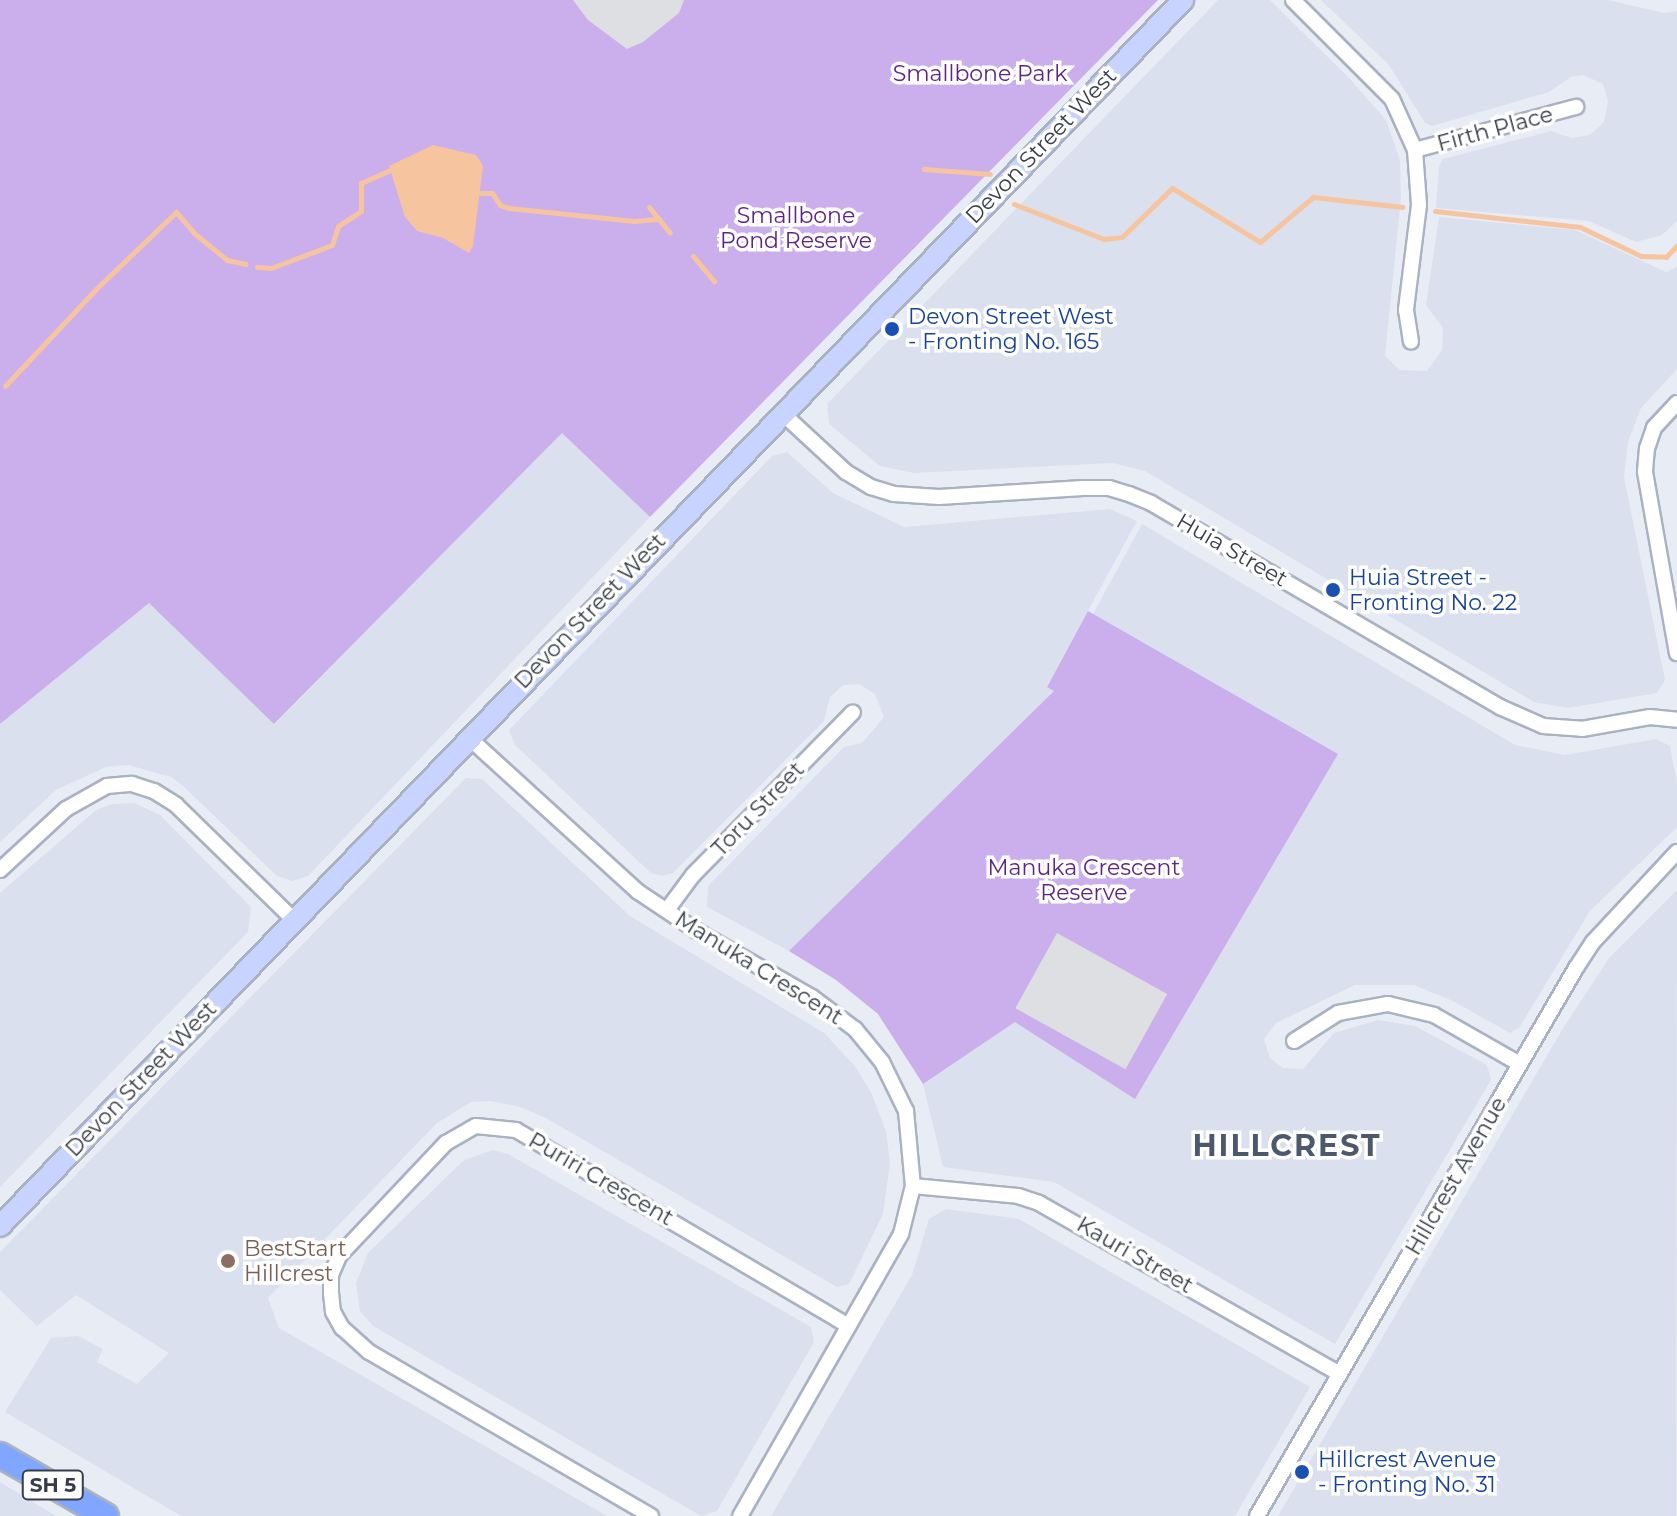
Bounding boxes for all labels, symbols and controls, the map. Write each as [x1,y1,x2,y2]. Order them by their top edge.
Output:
park label: Smallbone Park [893,61,1067,87]
street label: Devon Street West [960,63,1122,229]
street label: Firth Place [1434,101,1556,157]
park label: Smallbone Pond Reserve [720,202,872,254]
place label: Devon Street West - Fronting No. 165 [908,303,1114,354]
marker: Devon Street West - Fronting No. 165 [883,320,901,338]
street label: Huia Street [1172,508,1292,592]
street label: Devon Street West [509,528,671,694]
place label: Huia Street - Fronting No. 22 [1349,564,1517,616]
marker: Huia Street - Fronting No. 22 [1324,581,1342,599]
street label: Toru Street [706,756,810,862]
park label: Manuka Crescent Reserve [988,854,1180,906]
street label: Manuka Crescent [670,906,848,1030]
street label: Devon Street West [60,996,222,1162]
street label: Hillcrest Avenue [1400,1092,1512,1260]
street label: Puriri Crescent [524,1127,678,1231]
district label: HILLCREST [1192,1128,1382,1164]
street label: Kauri Street [1072,1211,1198,1299]
place label: BestStart Hillcrest [244,1235,347,1286]
marker: BestStart Hillcrest [219,1252,237,1270]
place label: Hillcrest Avenue - Fronting No. 31 [1318,1446,1496,1498]
marker: Hillcrest Avenue - Fronting No. 31 [1293,1463,1311,1481]
road number: SH 5 [21,1469,85,1501]

